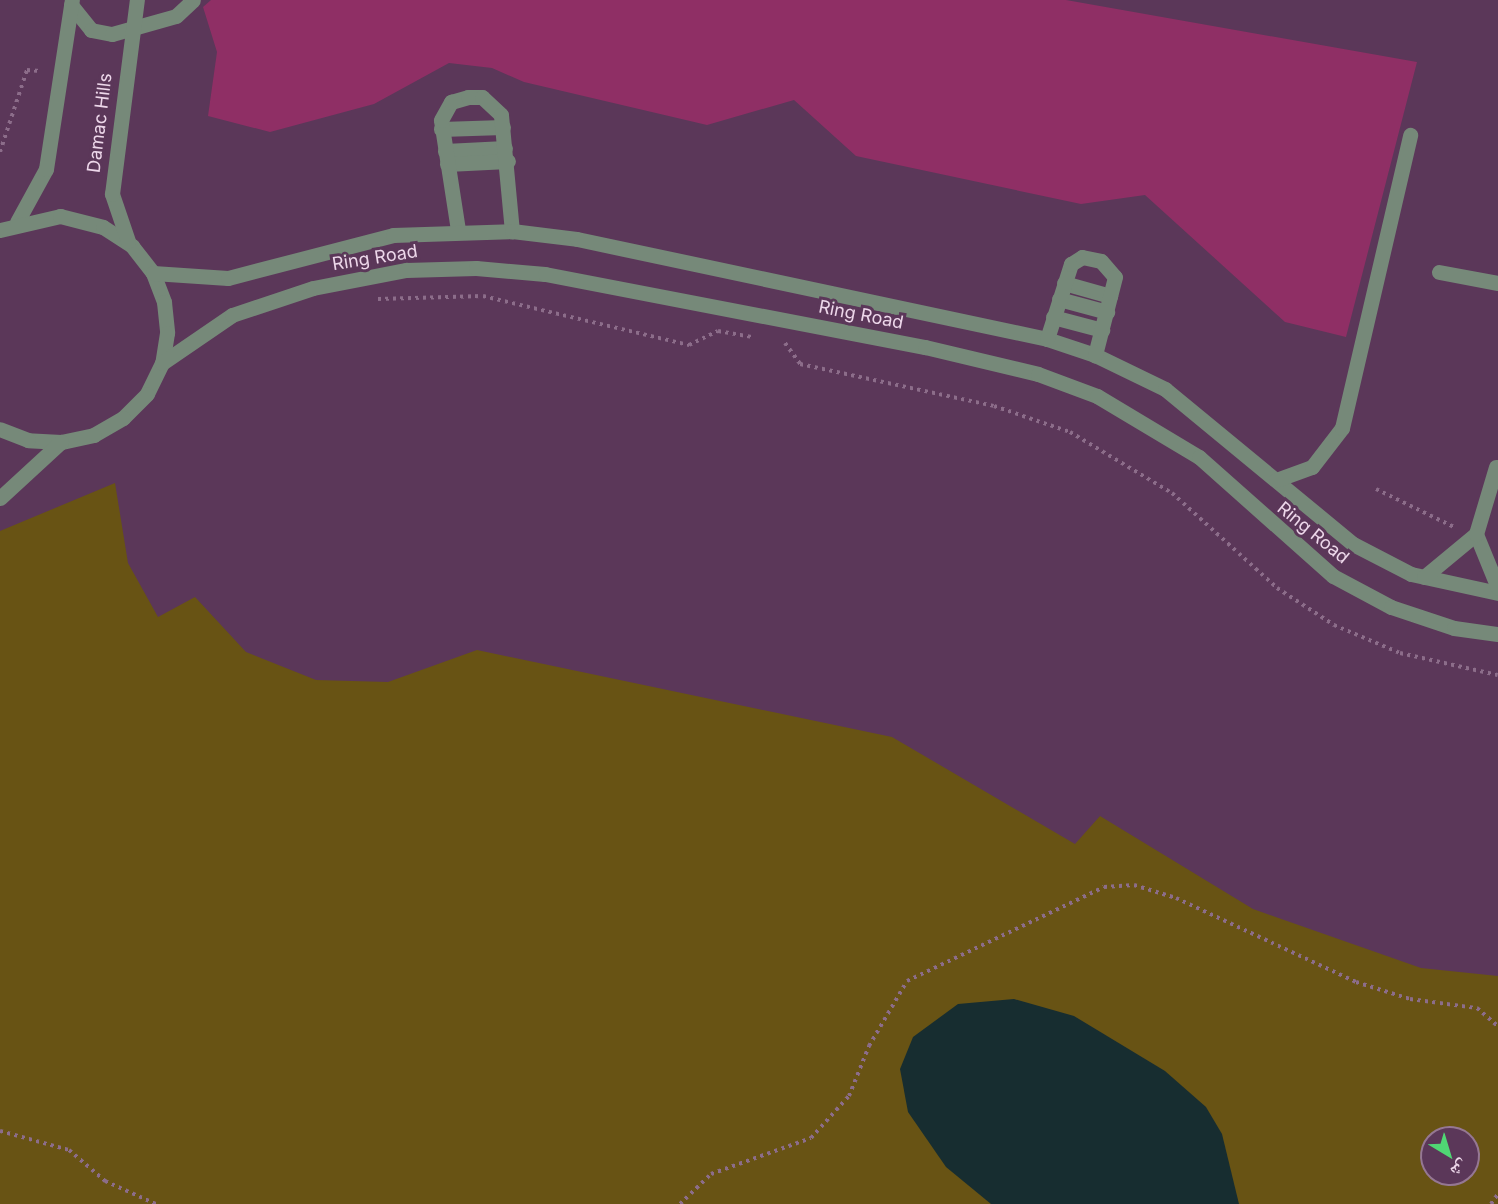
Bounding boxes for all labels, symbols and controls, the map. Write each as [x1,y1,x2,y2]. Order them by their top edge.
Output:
street label: Damac Hills [83,72,117,174]
street label: Ring Road [331,241,419,275]
street label: Ring Road [817,296,905,334]
street label: Ring Road [1273,498,1353,568]
north arrow [1420,1126,1480,1186]
text: ش [1447,1155,1473,1182]

